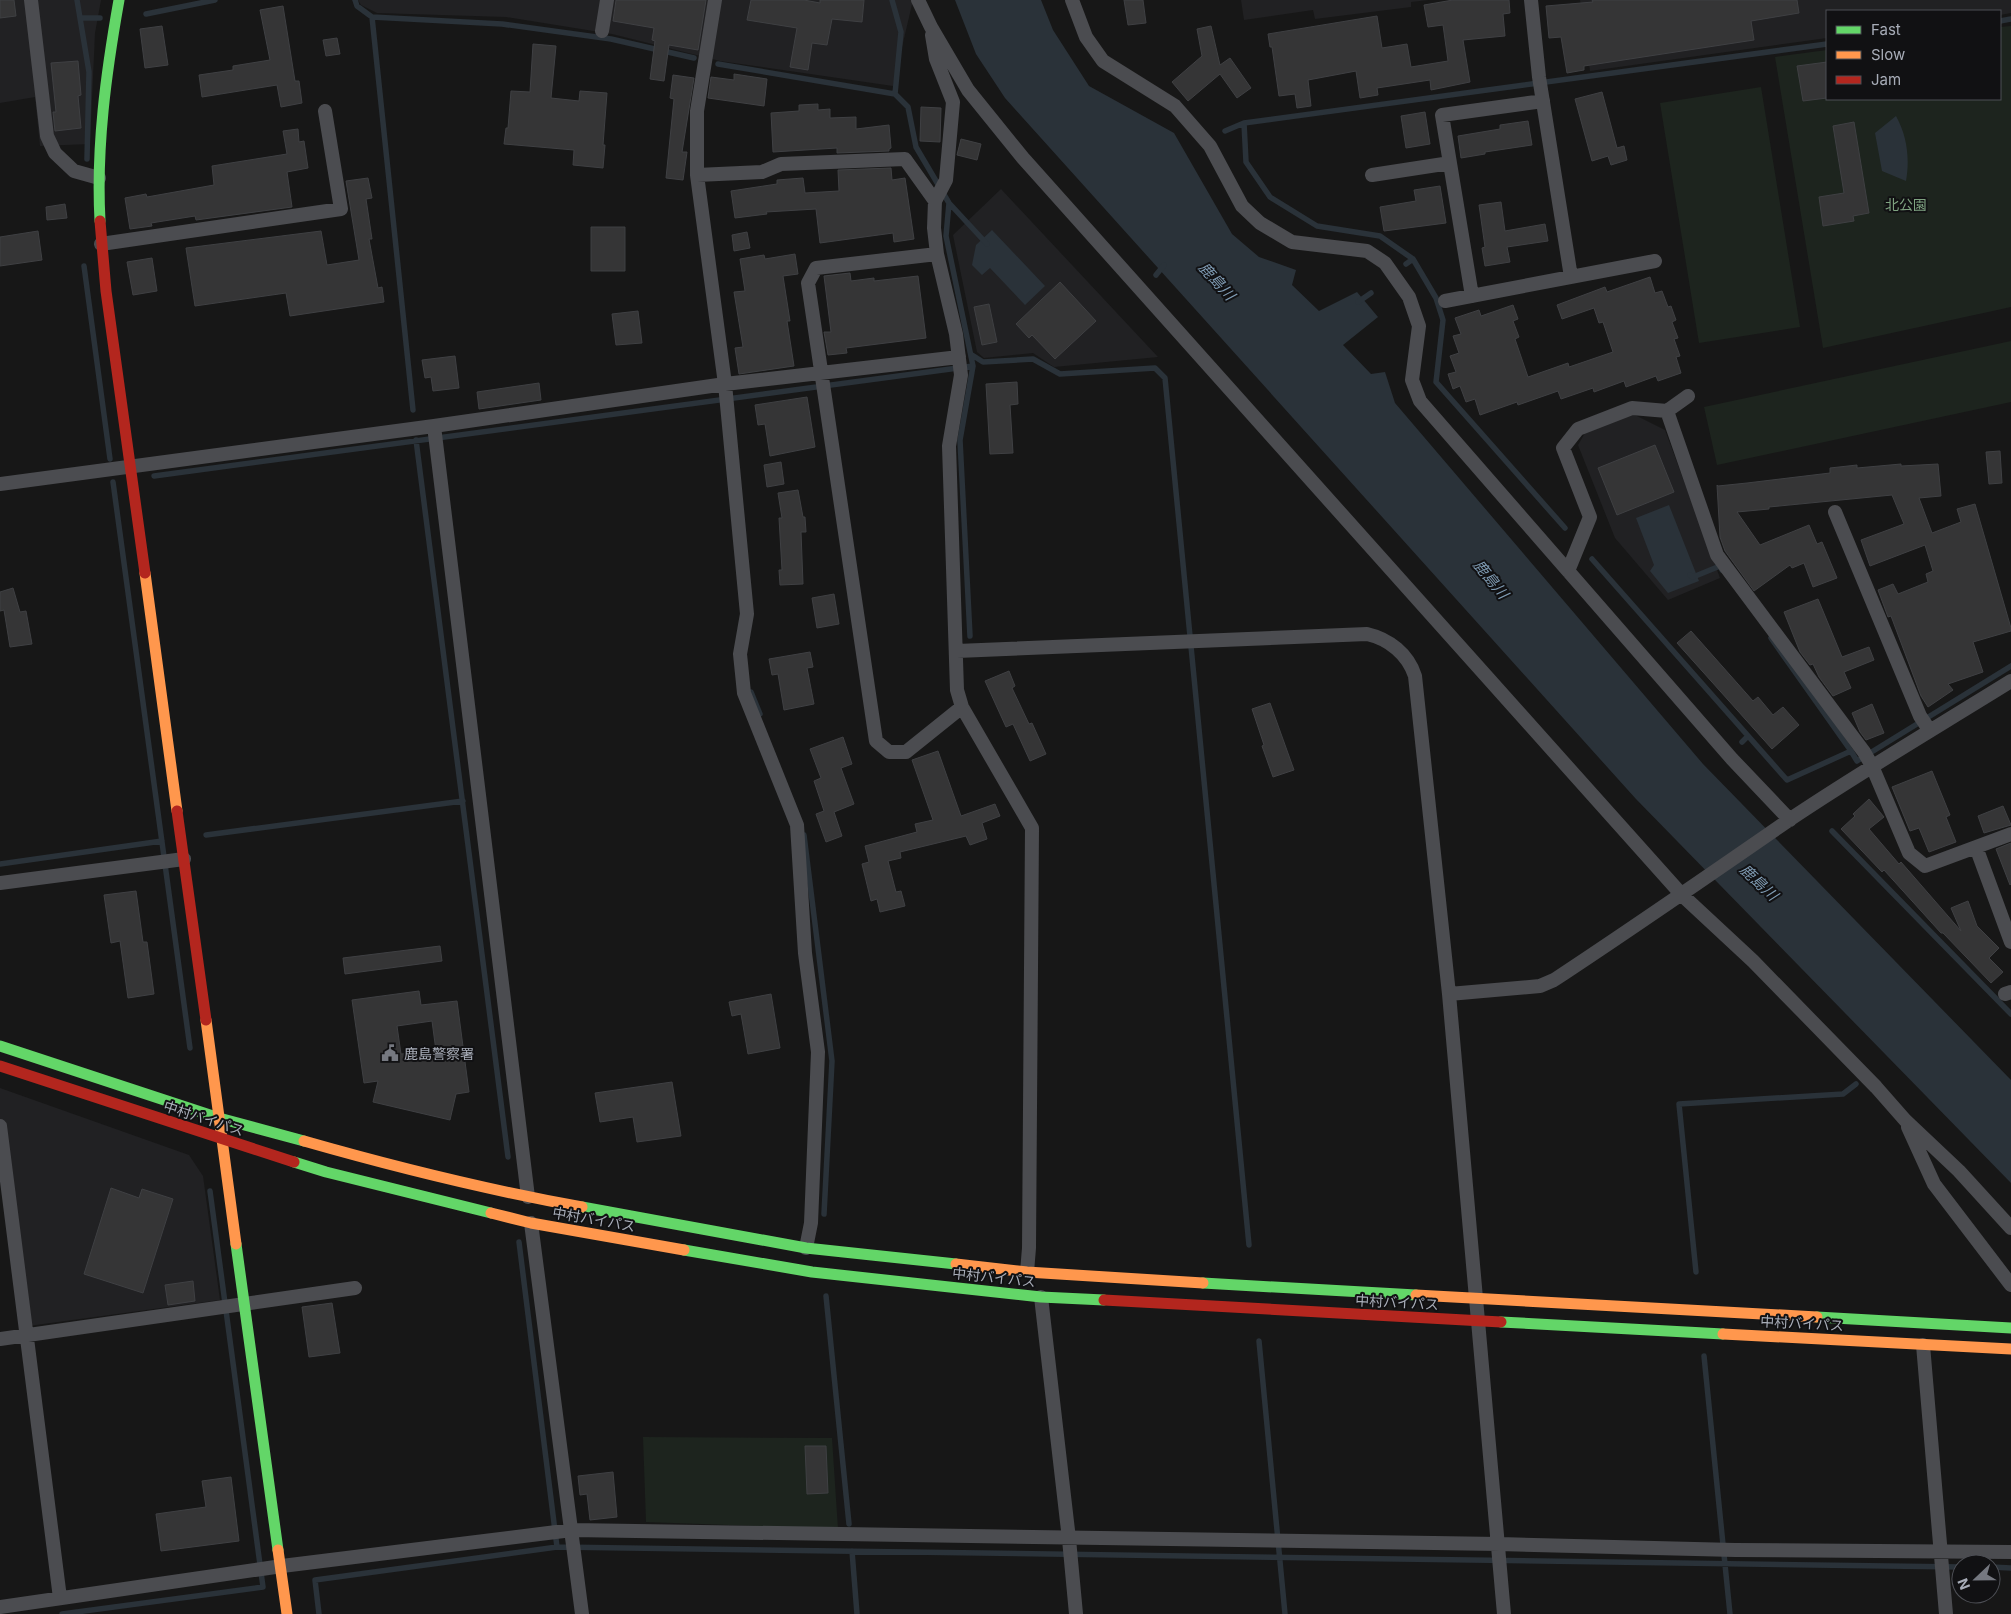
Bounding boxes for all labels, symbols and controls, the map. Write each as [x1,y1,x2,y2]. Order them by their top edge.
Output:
legend [1826,10,2001,100]
text: Fast [1871,20,1901,39]
text: Slow [1871,45,1905,64]
text: Jam [1871,70,1901,89]
park label: 北公園 [1885,196,1927,213]
water label: 鹿島川 [1195,258,1240,306]
water label: 鹿島川 [1469,556,1514,604]
water label: 鹿島川 [1736,860,1783,906]
public building icon: 鹿島警察署 [380,1043,400,1063]
place label: 鹿島警察署 [404,1045,474,1062]
street label: 中村バイパス [162,1097,246,1139]
street label: 中村バイパス [551,1203,637,1235]
street label: 中村バイパス [951,1264,1037,1290]
street label: 中村バイパス [1355,1291,1439,1313]
street label: 中村バイパス [1760,1312,1844,1334]
north arrow [1951,1554,2001,1604]
text: N [1954,1576,1973,1592]

